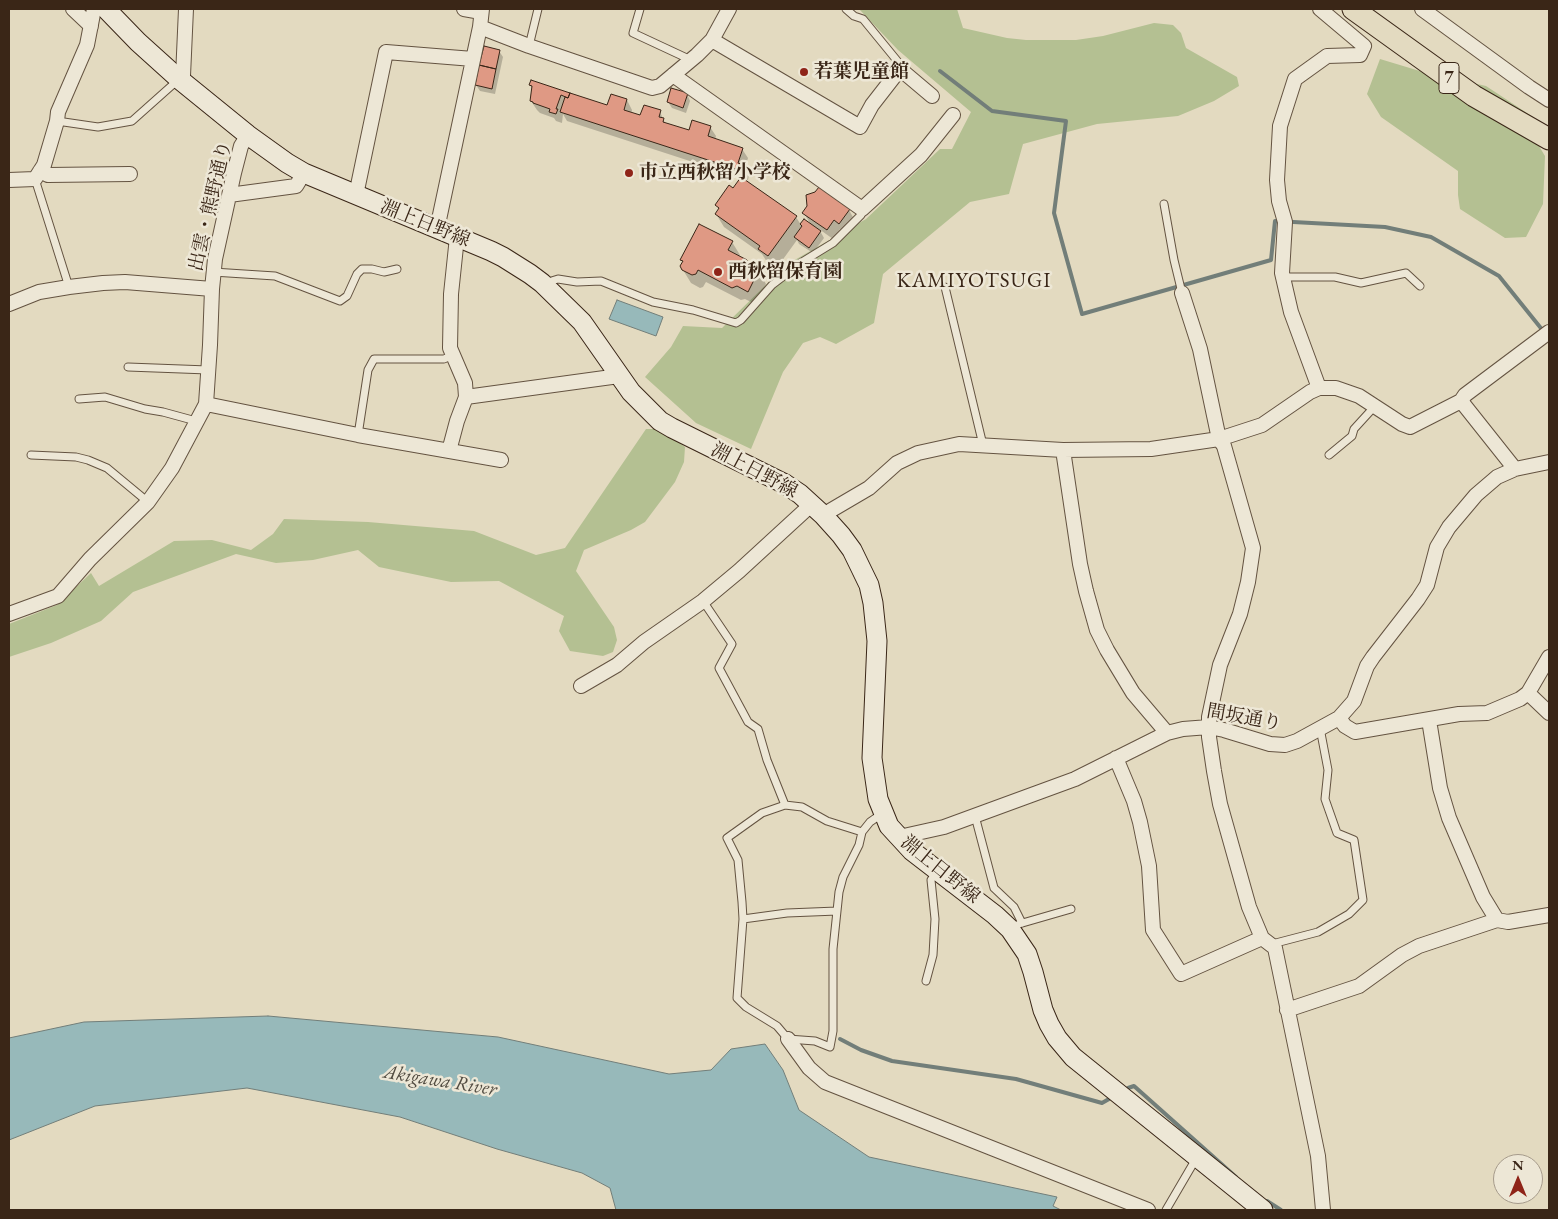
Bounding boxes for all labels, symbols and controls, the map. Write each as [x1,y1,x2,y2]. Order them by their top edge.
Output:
place label: 若葉児童館 [814,61,909,83]
road number: 7 [1439,62,1459,94]
marker: 若葉児童館 [798,66,810,78]
street label: 出雲・熊野通り [185,139,237,273]
place label: 市立西秋留小学校 [639,162,791,184]
marker: 市立西秋留小学校 [623,167,635,179]
street label: 淵上日野線 [377,196,473,252]
place label: 西秋留保育園 [728,261,842,283]
marker: 西秋留保育園 [712,266,724,278]
district label: KAMIYOTSUGI [895,268,1053,294]
street label: 淵上日野線 [707,439,801,503]
street label: 間坂通り [1205,700,1283,736]
street label: 淵上日野線 [896,831,984,909]
water label: Akigawa River [382,1060,498,1102]
north arrow [1493,1154,1543,1204]
text: N [1512,1156,1524,1174]

